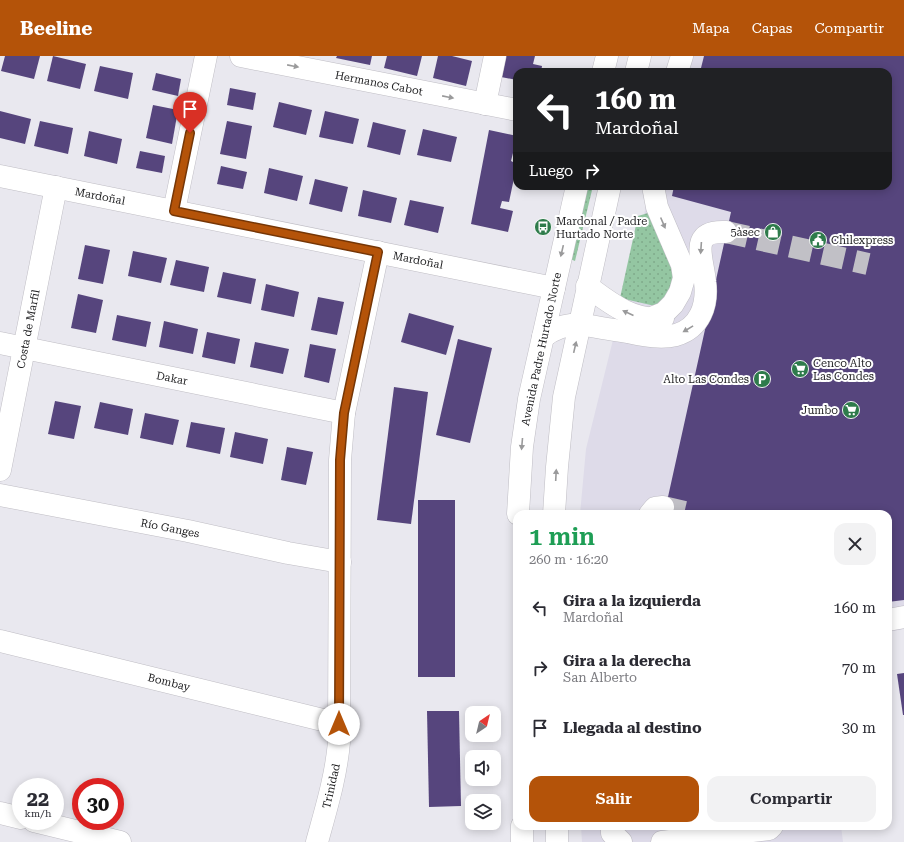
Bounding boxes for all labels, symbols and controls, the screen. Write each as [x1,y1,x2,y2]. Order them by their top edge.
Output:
text: Beeline [20,17,93,40]
text: Mapa [692,20,730,36]
text: Capas [752,20,793,36]
text: Compartir [815,20,884,36]
one-way arrow [287,64,299,70]
street label: Hermanos Cabot [334,69,424,98]
text: 160 m [595,83,676,116]
icon: left [529,84,581,136]
pin [173,92,207,133]
one-way arrow [442,94,454,100]
icon: arrive [179,98,201,120]
text: Mardoñal [595,117,678,138]
icon: right [581,160,603,182]
text: Luego [529,162,573,180]
street label: Mardoñal [74,185,127,208]
place label: Mardonal / Padre Hurtado Norte [556,215,647,241]
bus stop icon: Mardonal / Padre Hurtado Norte [533,217,553,237]
one-way arrow [661,218,667,230]
shop icon: 5àsec [763,222,783,242]
place label: 5àsec [730,226,760,239]
public building icon: Chilexpress [808,230,828,250]
place label: Chilexpress [831,234,893,247]
one-way arrow [697,242,704,254]
one-way arrow [559,245,565,257]
street label: Mardoñal [392,249,445,272]
street label: Avenida Padre Hurtado Norte [519,271,564,427]
street label: Costa de Marfil [14,288,43,370]
one-way arrow [623,310,634,316]
one-way arrow [682,326,693,333]
one-way arrow [572,340,578,353]
place label: Cenco Alto Las Condes [813,357,874,383]
supermarket icon: Cenco Alto Las Condes [790,359,810,379]
street label: Dakar [155,369,189,388]
parking icon: Alto Las Condes [752,369,772,389]
place label: Alto Las Condes [663,373,749,386]
supermarket icon: Jumbo [841,400,861,420]
place label: Jumbo [801,404,838,417]
one-way arrow [519,438,525,450]
one-way arrow [553,468,559,481]
street label: Río Ganges [139,516,200,541]
text: 1 min [529,523,595,551]
button: close [834,523,876,565]
text: 260 m · 16:20 [529,552,608,567]
text: Gira a la izquierda [563,592,701,610]
icon: left [529,597,551,619]
text: 160 m [833,599,876,617]
text: Mardoñal [563,610,623,625]
text: Gira a la derecha [563,652,691,670]
icon: right [529,657,551,679]
text: 70 m [842,659,876,677]
text: San Alberto [563,670,637,685]
street label: Bombay [146,671,192,694]
position arrow [318,703,360,745]
north arrow [465,706,501,742]
map controls [465,706,501,830]
icon: arrive [529,717,551,739]
text: Llegada al destino [563,719,702,737]
text: 30 m [842,719,876,737]
button: sound [465,750,501,786]
street label: Trinidad [320,762,343,810]
button: Salir [529,776,699,822]
button: Compartir [707,776,876,822]
speed limit sign: 30 [72,778,124,830]
text: 22 [27,787,49,811]
button: layers [465,794,501,830]
text: km/h [25,808,51,819]

